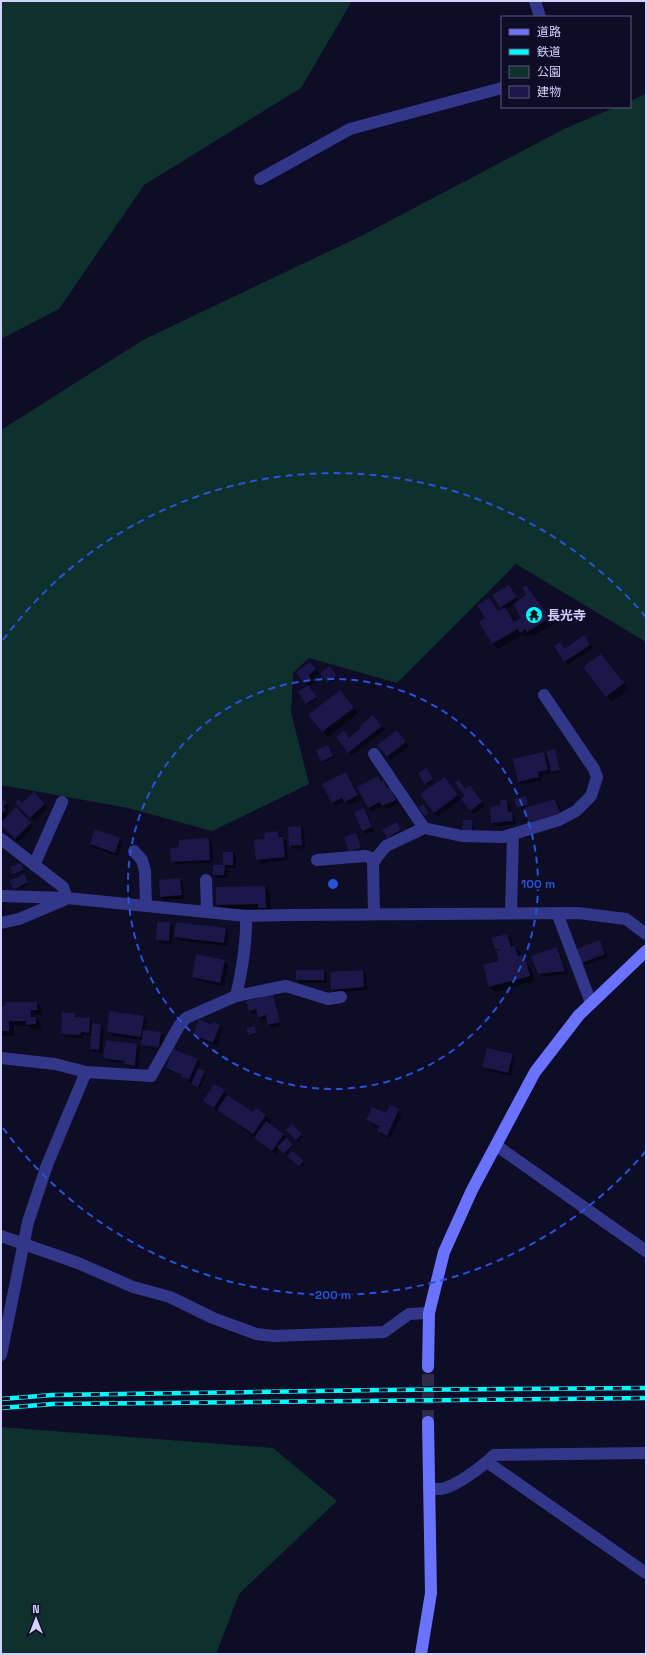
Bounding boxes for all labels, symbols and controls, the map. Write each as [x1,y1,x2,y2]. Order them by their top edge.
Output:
legend [501,16,631,108]
text: 道路 [537,24,561,40]
text: 鉄道 [537,44,561,60]
text: 公園 [537,64,561,80]
text: 建物 [537,84,561,100]
temple icon: 長光寺 [524,605,544,625]
place label: 長光寺 [547,607,586,624]
text: 100 m [521,876,555,892]
centre of rings [326,877,340,891]
text: 200 m [315,1287,351,1303]
north arrow [16,1599,56,1639]
text: N [32,1602,40,1616]

